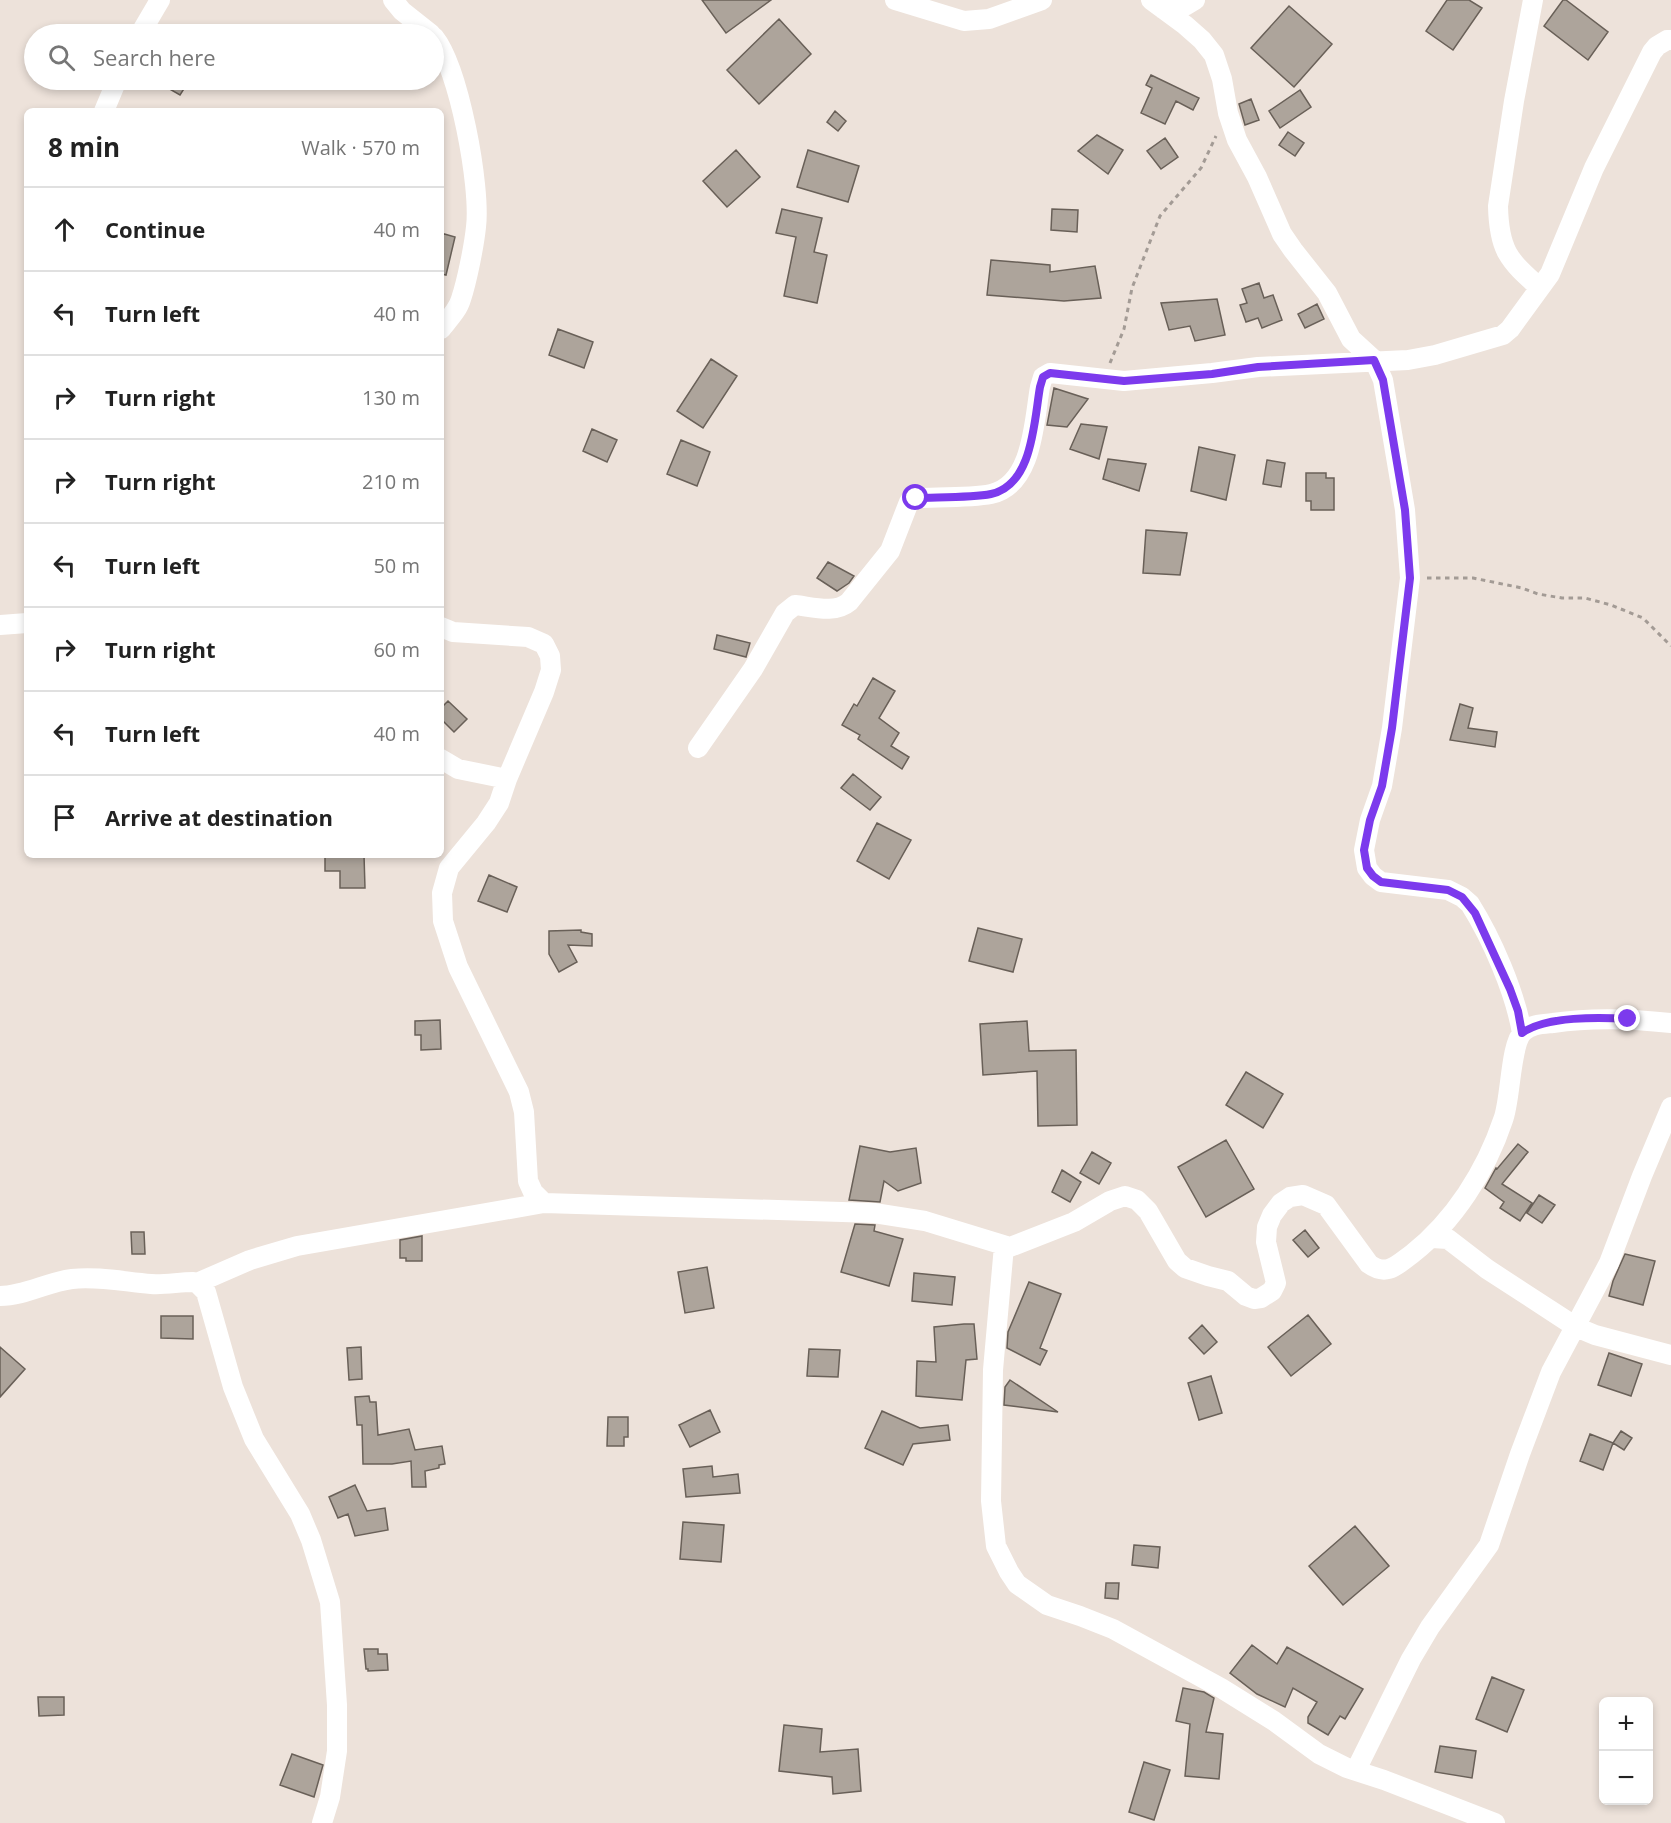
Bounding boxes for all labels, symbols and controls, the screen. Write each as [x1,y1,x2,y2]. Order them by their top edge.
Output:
search box [24,24,444,90]
icon: search [45,41,78,74]
text: Search here [93,42,216,72]
text: 8 min [48,129,120,165]
text: Walk · 570 m [301,134,420,161]
icon: ahead [48,213,81,246]
text: Continue [105,214,205,244]
text: 40 m [373,216,420,243]
icon: left [48,297,81,330]
text: Turn left [105,298,200,328]
text: 40 m [373,300,420,327]
icon: right [48,381,81,414]
text: Turn right [105,382,216,412]
text: 130 m [362,384,420,411]
icon: right [48,465,81,498]
text: Turn right [105,466,216,496]
text: 210 m [362,468,420,495]
route start [902,484,928,510]
icon: left [48,549,81,582]
text: Turn left [105,550,200,580]
text: 50 m [373,552,420,579]
icon: right [48,633,81,666]
text: Turn right [105,634,216,664]
text: 60 m [373,636,420,663]
icon: left [48,717,81,750]
text: Turn left [105,718,200,748]
text: 40 m [373,720,420,747]
icon: arrive [48,801,81,834]
text: Arrive at destination [105,802,333,832]
route end [1614,1005,1640,1031]
map controls [1599,1697,1653,1805]
button: + [1599,1697,1653,1751]
button: − [1599,1751,1653,1805]

